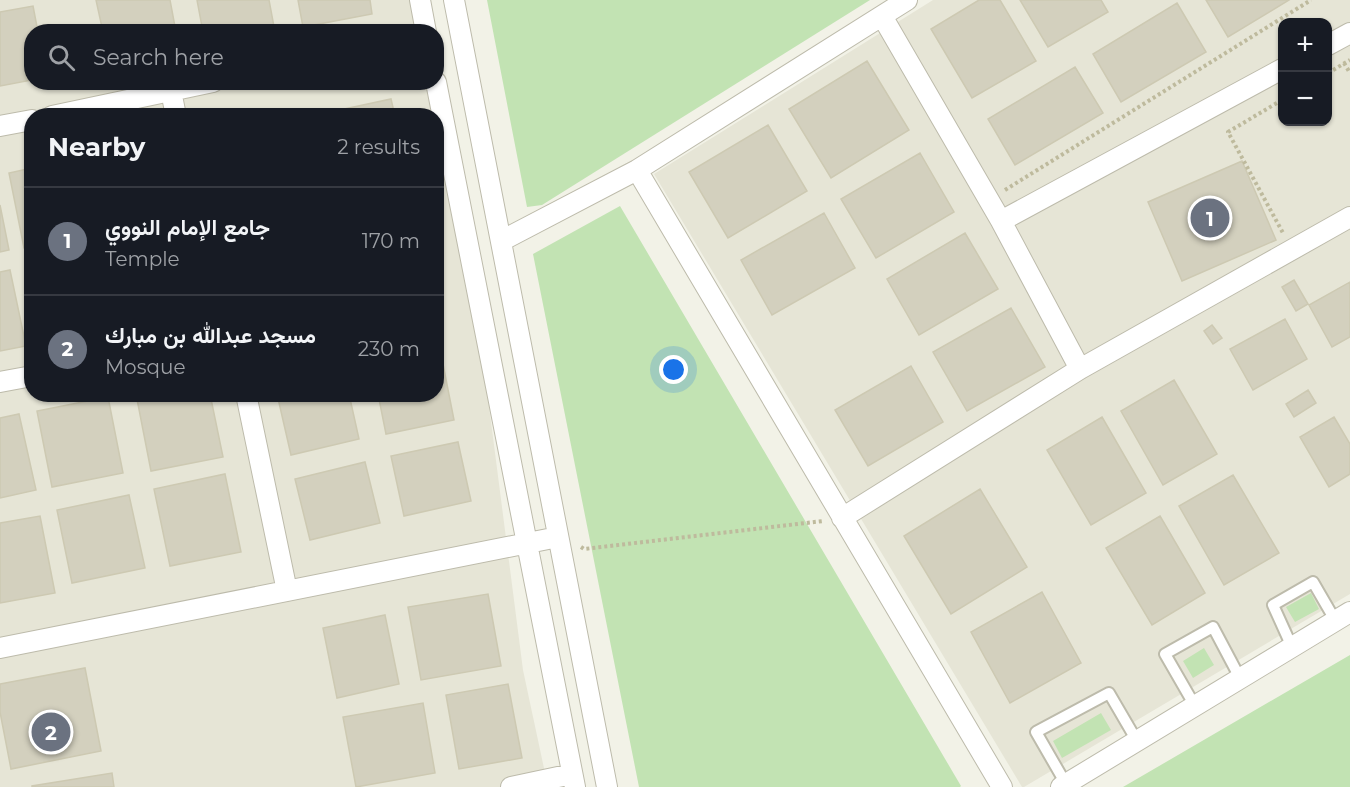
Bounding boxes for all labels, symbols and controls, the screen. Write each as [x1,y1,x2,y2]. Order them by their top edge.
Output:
map controls [1278,18,1332,126]
button: + [1278,18,1332,72]
search box [24,24,444,90]
icon: search [45,41,78,74]
text: Search here [93,44,224,71]
button: − [1278,72,1332,126]
text: Nearby [48,131,145,163]
text: 2 results [337,135,420,159]
pin: 1 [1190,196,1230,240]
text: جامع الإمام النووي [105,214,270,241]
text: 1 [64,229,71,253]
text: 170 m [362,229,420,253]
text: Temple [105,247,180,271]
text: مسجد عبدالله بن مبارك [105,322,316,349]
text: 2 [62,337,73,361]
text: 230 m [358,337,420,361]
text: Mosque [105,355,185,379]
your location [659,355,688,384]
pin: 2 [32,710,70,754]

